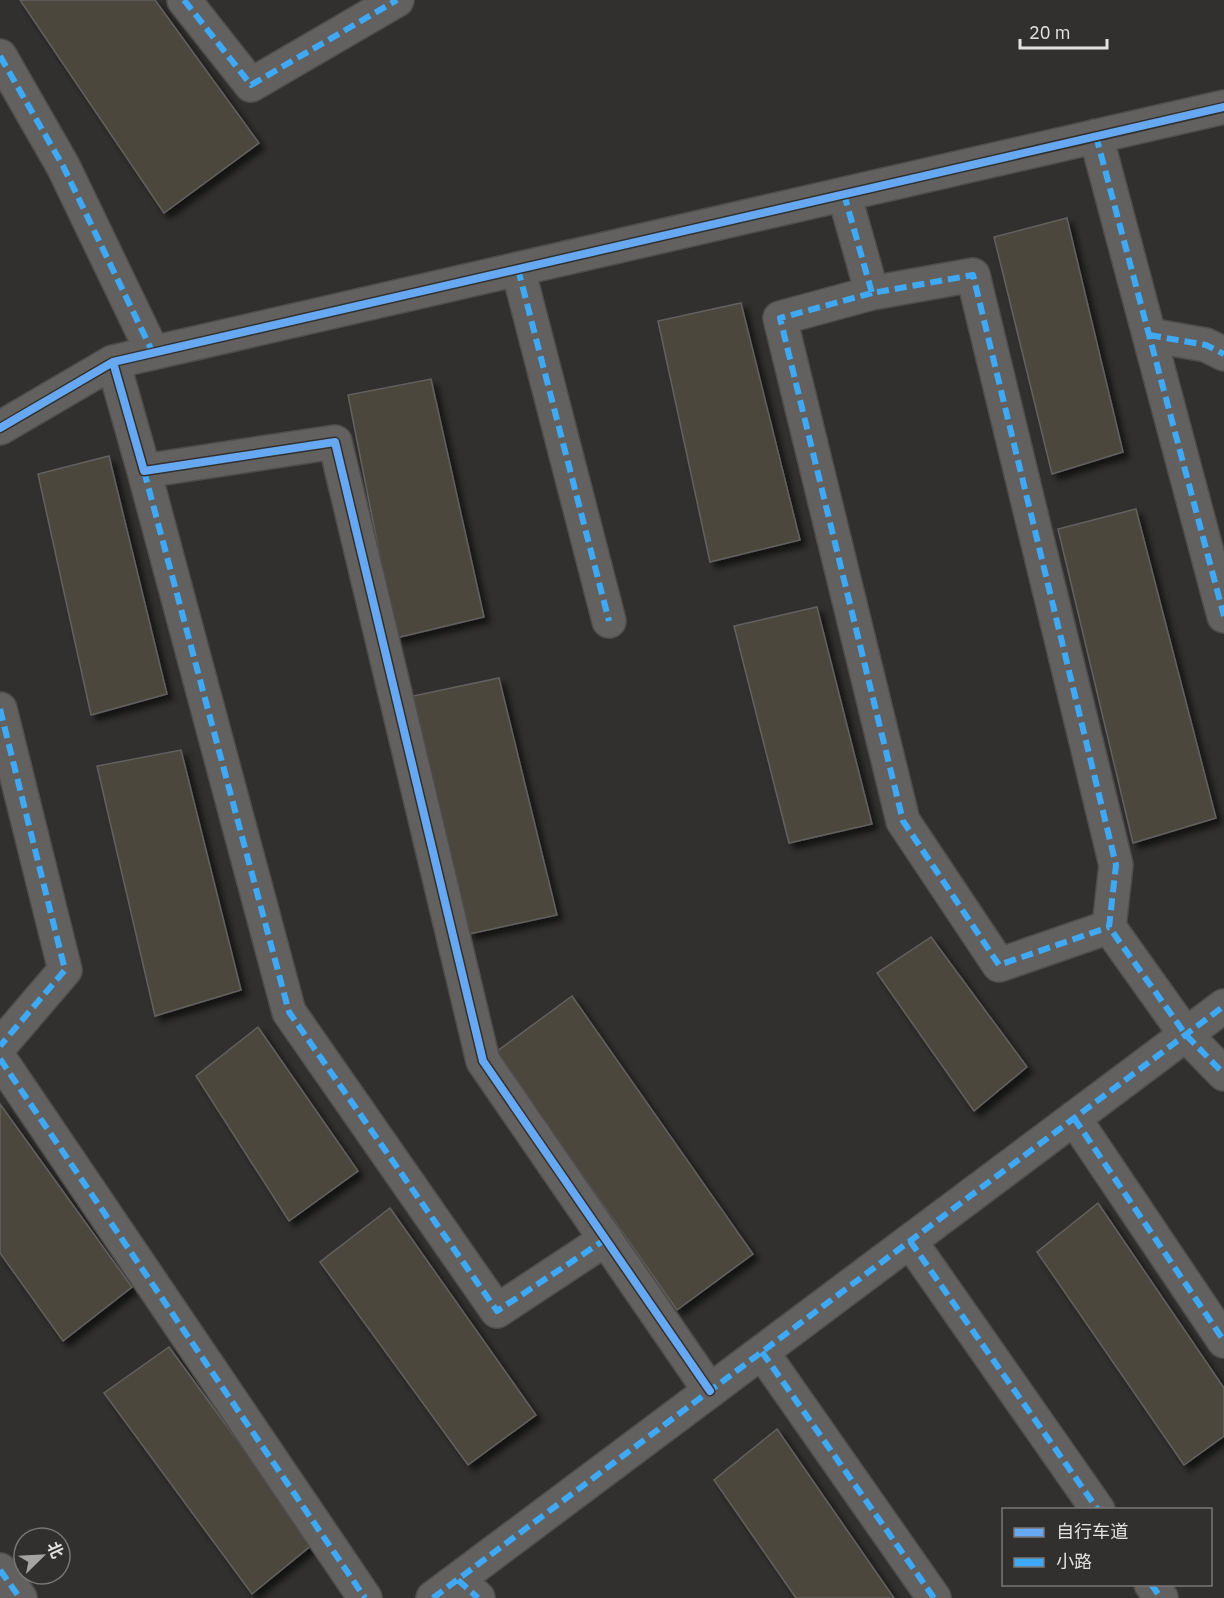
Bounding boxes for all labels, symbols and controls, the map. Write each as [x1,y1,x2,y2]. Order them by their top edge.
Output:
scale bar [1020,12,1107,50]
text: 20 m [1029,21,1071,44]
legend [1002,1508,1212,1586]
text: 自行车道 [1056,1520,1128,1543]
north arrow [12,1526,72,1586]
text: 北 [43,1539,68,1561]
text: 小路 [1056,1550,1092,1573]

